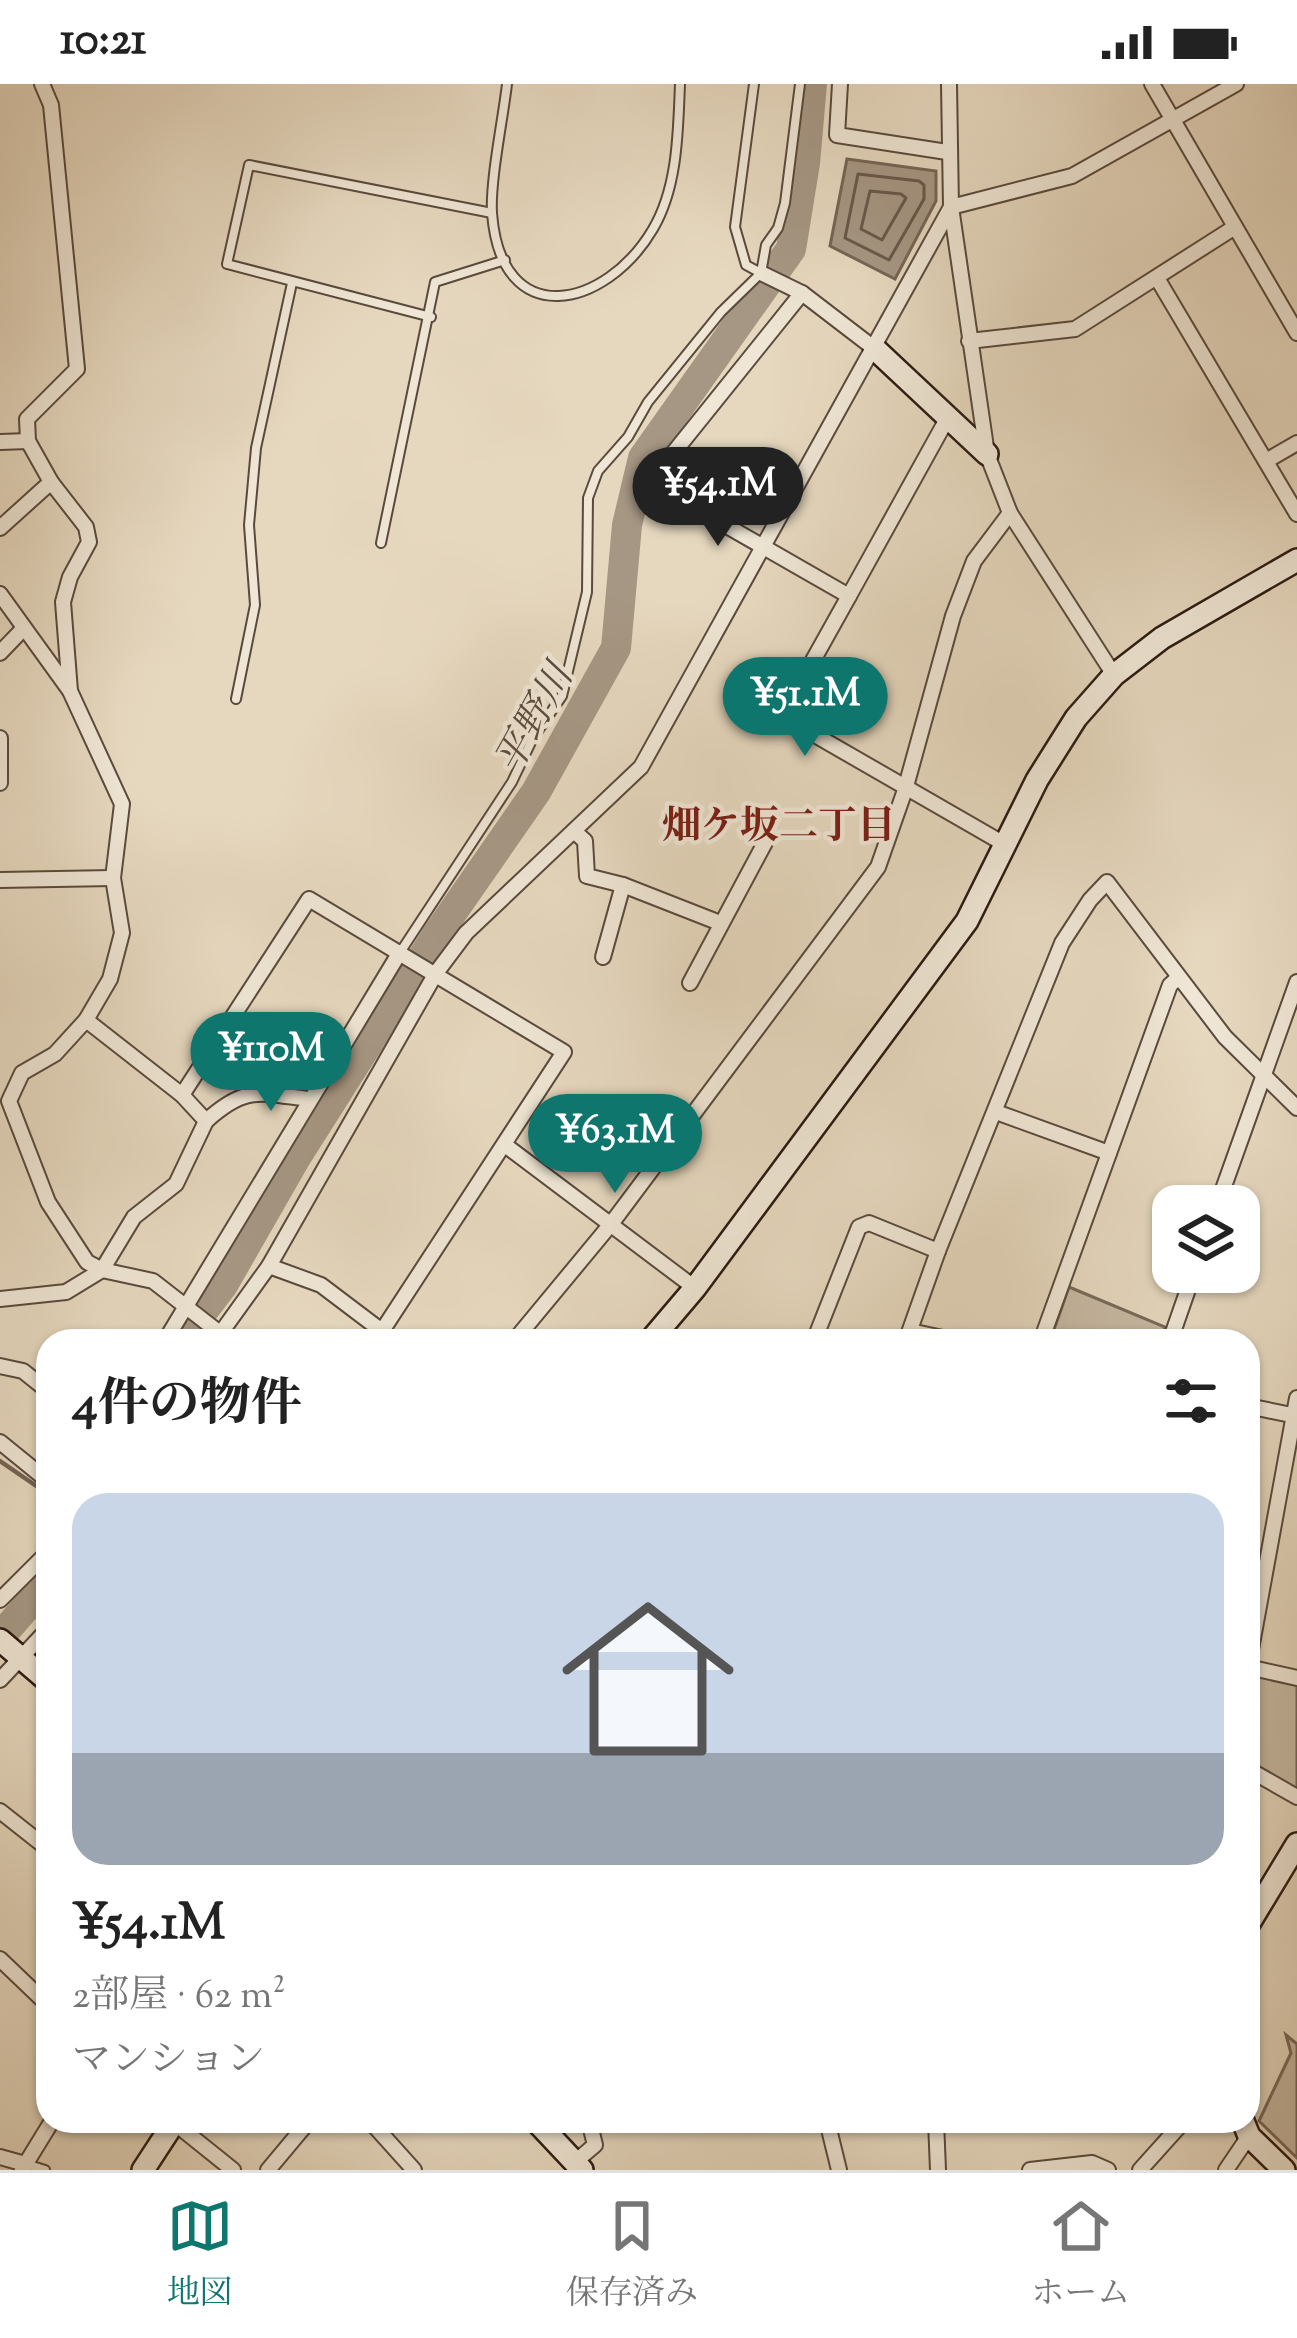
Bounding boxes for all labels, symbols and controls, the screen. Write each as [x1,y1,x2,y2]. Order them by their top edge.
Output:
text: 10:21 [60,10,146,75]
pin: ¥54.1M [620,447,816,549]
text: ¥54.1M [659,458,777,514]
water label: 平野川 [484,652,591,785]
pin: ¥51.1M [707,657,903,759]
text: ¥51.1M [750,668,860,724]
district label: 畑ケ坂二丁目 [662,801,896,857]
pin: ¥110M [187,1012,355,1114]
text: ¥110M [217,1023,325,1079]
pin: ¥63.1M [517,1094,713,1196]
text: ¥63.1M [555,1105,675,1161]
map controls [1152,1185,1260,1293]
button: layers [1152,1185,1260,1293]
icon: filters [1158,1368,1224,1434]
text: 4件の物件 [72,1370,302,1443]
icon: home [540,1571,756,1787]
text: ¥54.1M [72,1889,225,1962]
text: 2部屋 · 62 m² [72,1970,286,2026]
text: マンション [72,2034,265,2090]
tab: 地図 [167,2193,233,2319]
tab: 保存済み [566,2193,698,2319]
tab: ホーム [1031,2193,1130,2319]

